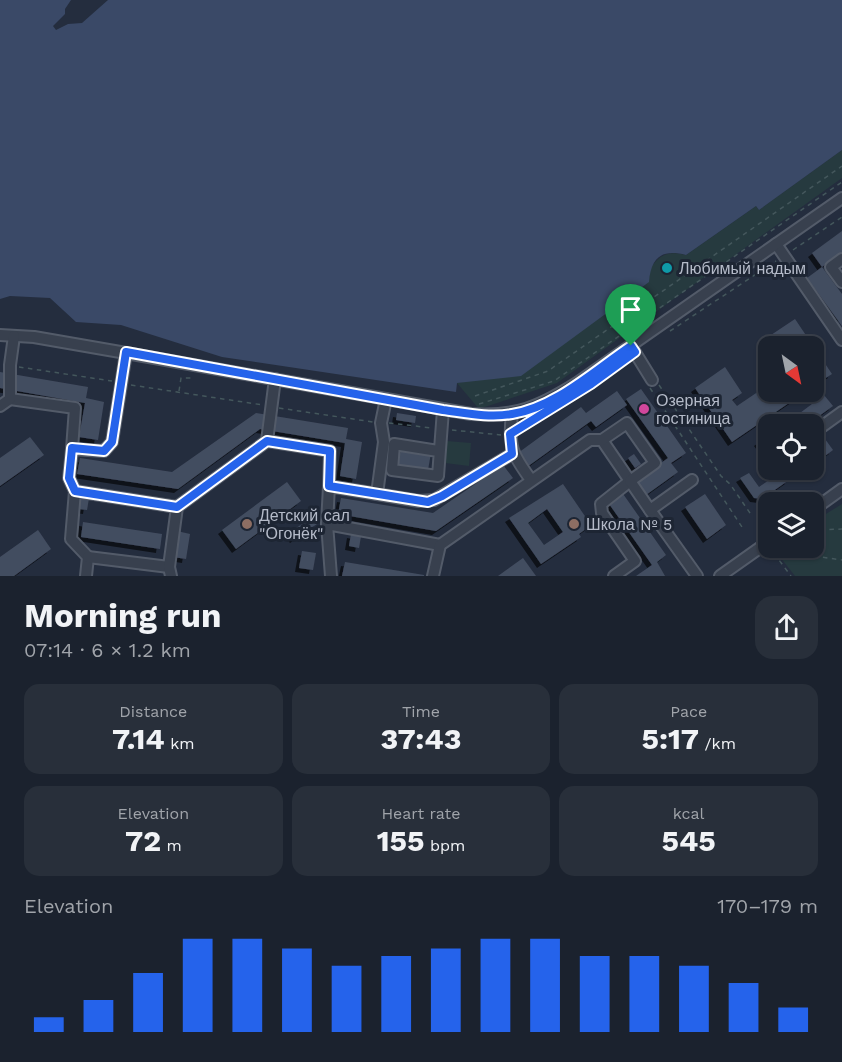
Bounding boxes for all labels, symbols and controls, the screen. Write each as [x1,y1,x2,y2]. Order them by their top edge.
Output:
place label: Любимый надым [679,259,806,278]
marker: Любимый надым [660,261,674,275]
pin [605,284,656,346]
icon: arrive [614,293,647,326]
north arrow [758,336,824,402]
map controls [758,336,824,558]
place label: Озерная гостиница [656,391,731,428]
marker: Озерная гостиница [637,402,651,416]
button: locate [758,414,824,480]
button: layers [758,492,824,558]
place label: Детский сал "Огонёк" [259,506,350,543]
place label: Школа № 5 [586,515,672,534]
marker: Детский сал "Огонёк" [240,517,254,531]
marker: Школа № 5 [567,517,581,531]
text: Morning run [24,596,221,635]
button: share [755,596,818,659]
text: 07:14 · 6 × 1.2 km [24,638,191,662]
text: Distance [119,702,187,721]
text: Time [402,702,440,721]
text: Pace [670,702,707,721]
text: 7.14 [112,721,165,756]
text: 37:43 [381,721,461,756]
text: 5:17 [641,721,699,756]
text: km [165,734,195,753]
text: /km [699,734,736,753]
text: Elevation [118,804,189,823]
text: Heart rate [381,804,461,823]
text: kcal [673,804,705,823]
text: 72 [125,823,161,858]
text: 155 [377,823,425,858]
text: 545 [661,823,716,858]
text: m [161,836,182,855]
text: bpm [425,836,465,855]
text: Elevation [24,894,113,918]
text: 170–179 m [717,894,818,918]

